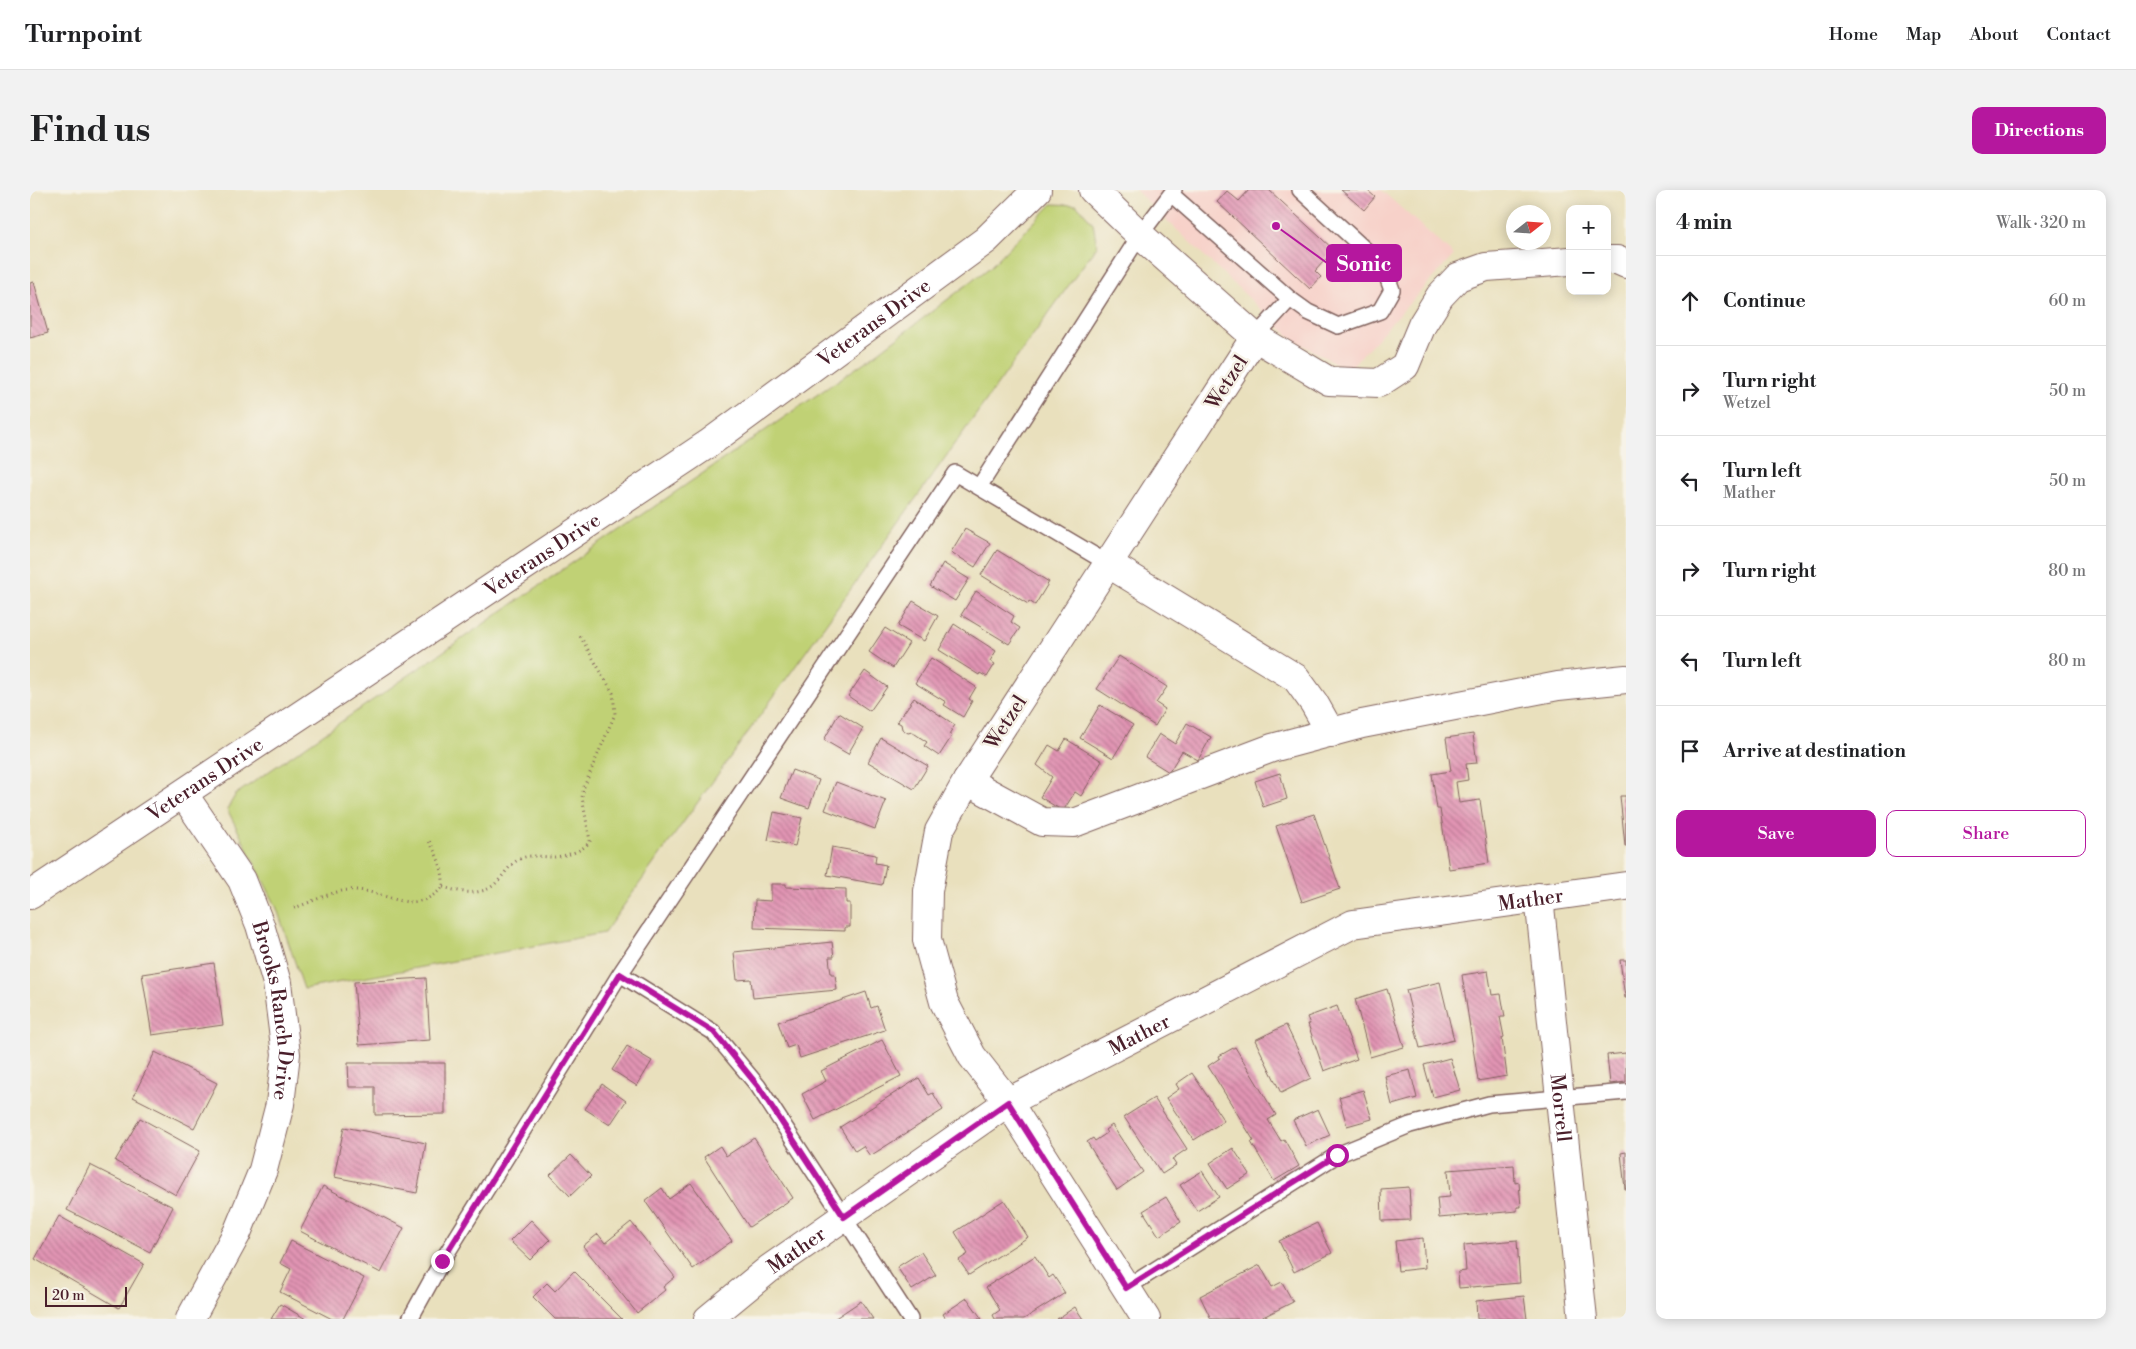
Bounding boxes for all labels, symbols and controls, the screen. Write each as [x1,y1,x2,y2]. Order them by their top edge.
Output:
text: Turnpoint [25,20,142,50]
text: Home [1829,23,1878,46]
text: Map [1906,23,1942,46]
text: About [1970,23,2019,46]
text: Contact [2047,23,2111,46]
button: Directions [1972,107,2106,154]
text: Find us [30,109,150,152]
north arrow [1506,205,1551,250]
map controls [1566,205,1611,295]
button: + [1566,205,1611,250]
text: 4 min [1676,210,1732,236]
text: Walk · 320 m [1996,213,2086,233]
callout: Sonic [1327,245,1401,281]
button: − [1566,250,1611,295]
text: Sonic [1337,252,1391,278]
street label: Veterans Drive [812,274,936,374]
icon: ahead [1676,287,1704,315]
text: Continue [1723,289,1806,313]
text: 60 m [2048,291,2086,311]
street label: Wetzel [1200,351,1254,415]
text: Turn right [1723,369,1816,393]
icon: right [1676,377,1704,405]
text: 50 m [2049,381,2086,401]
text: Wetzel [1723,393,1771,413]
text: Turn left [1723,459,1802,483]
icon: left [1676,467,1704,495]
text: 50 m [2049,471,2086,491]
text: Mather [1723,483,1776,503]
street label: Veterans Drive [479,508,606,604]
icon: right [1676,557,1704,585]
text: Turn right [1723,559,1816,583]
text: 80 m [2048,561,2086,581]
icon: left [1676,647,1704,675]
text: Turn left [1723,649,1802,673]
text: 80 m [2048,651,2086,671]
street label: Wetzel [979,691,1033,755]
street label: Veterans Drive [142,732,268,828]
icon: arrive [1676,737,1704,765]
text: Arrive at destination [1723,739,1906,763]
button: Save [1676,810,1876,857]
button: Share [1886,810,2086,857]
street label: Mather [1497,884,1566,918]
street label: Brooks Ranch Drive [245,918,297,1102]
street label: Mather [1105,1009,1175,1062]
street label: Morrell [1544,1073,1575,1143]
route start [1326,1144,1349,1167]
street label: Mather [763,1222,831,1280]
route end [431,1250,454,1273]
scale bar [45,1284,128,1307]
text: 20 m [52,1287,84,1305]

